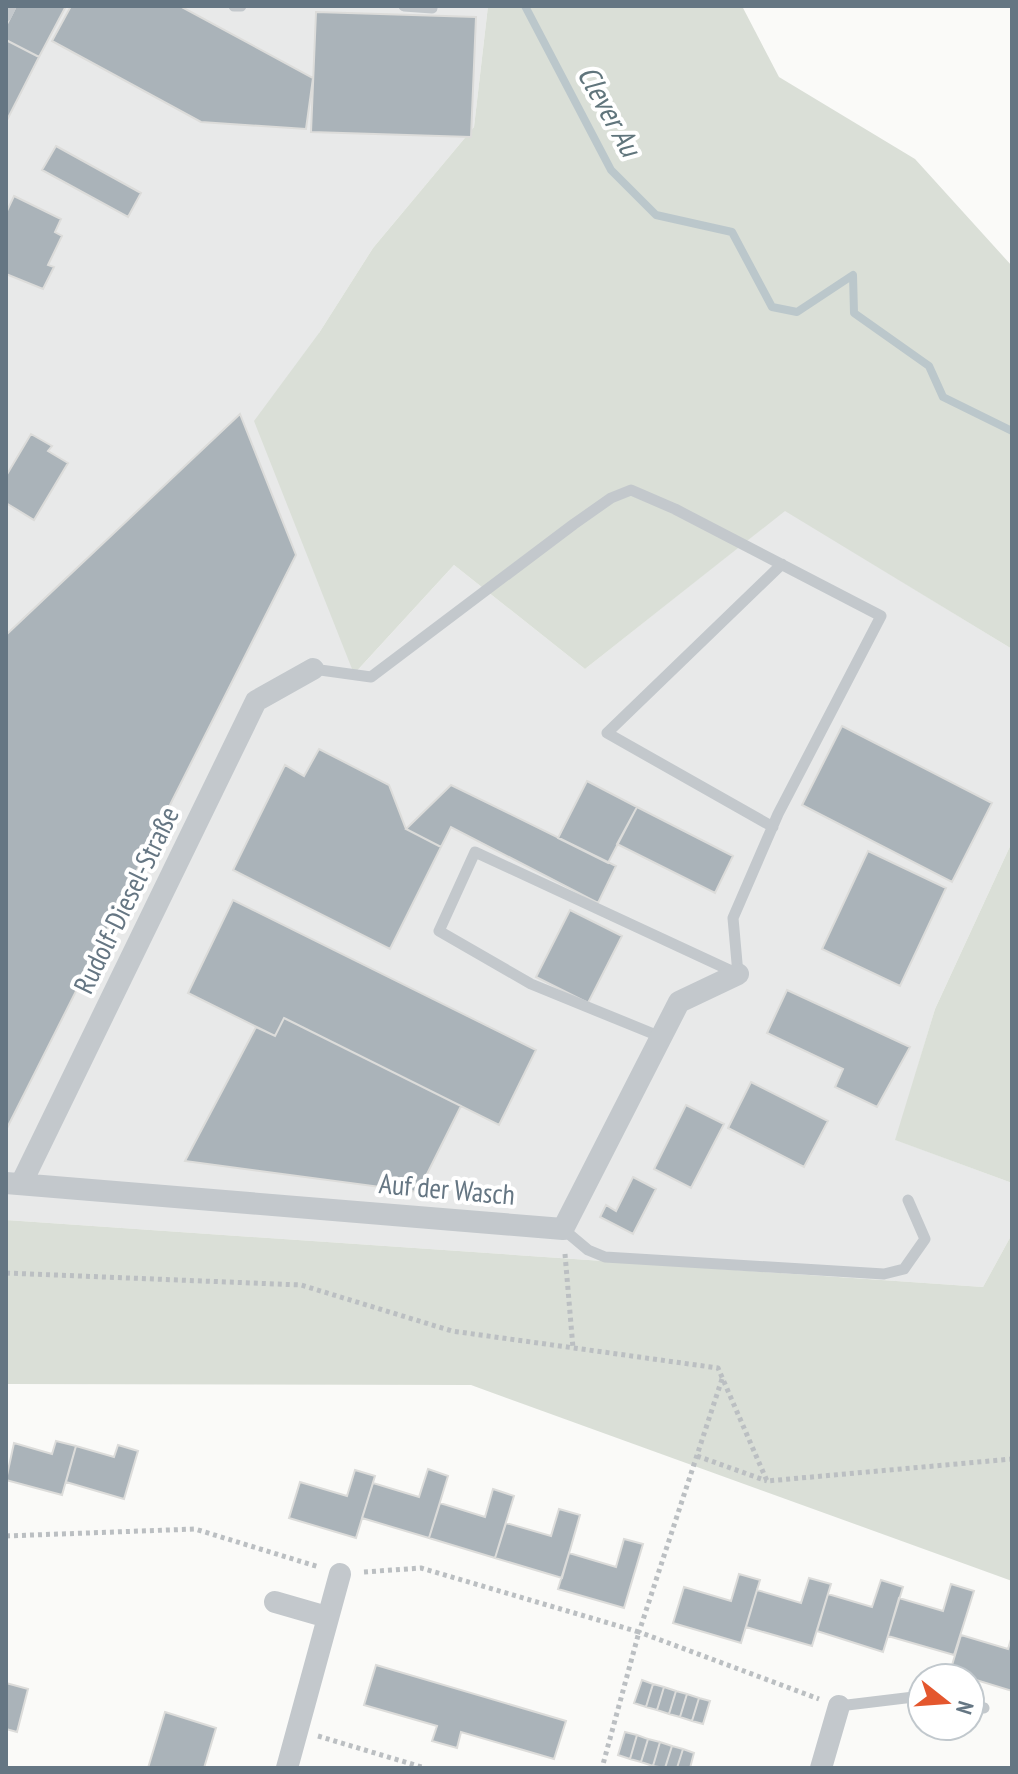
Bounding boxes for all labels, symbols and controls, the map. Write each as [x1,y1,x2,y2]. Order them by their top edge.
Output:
water label: Clever Au [570,58,652,164]
street label: Rudolf-Diesel-Straße [64,800,187,999]
street label: Auf der Wasch [378,1164,516,1213]
north arrow [906,1662,986,1742]
text: N [950,1698,980,1718]

